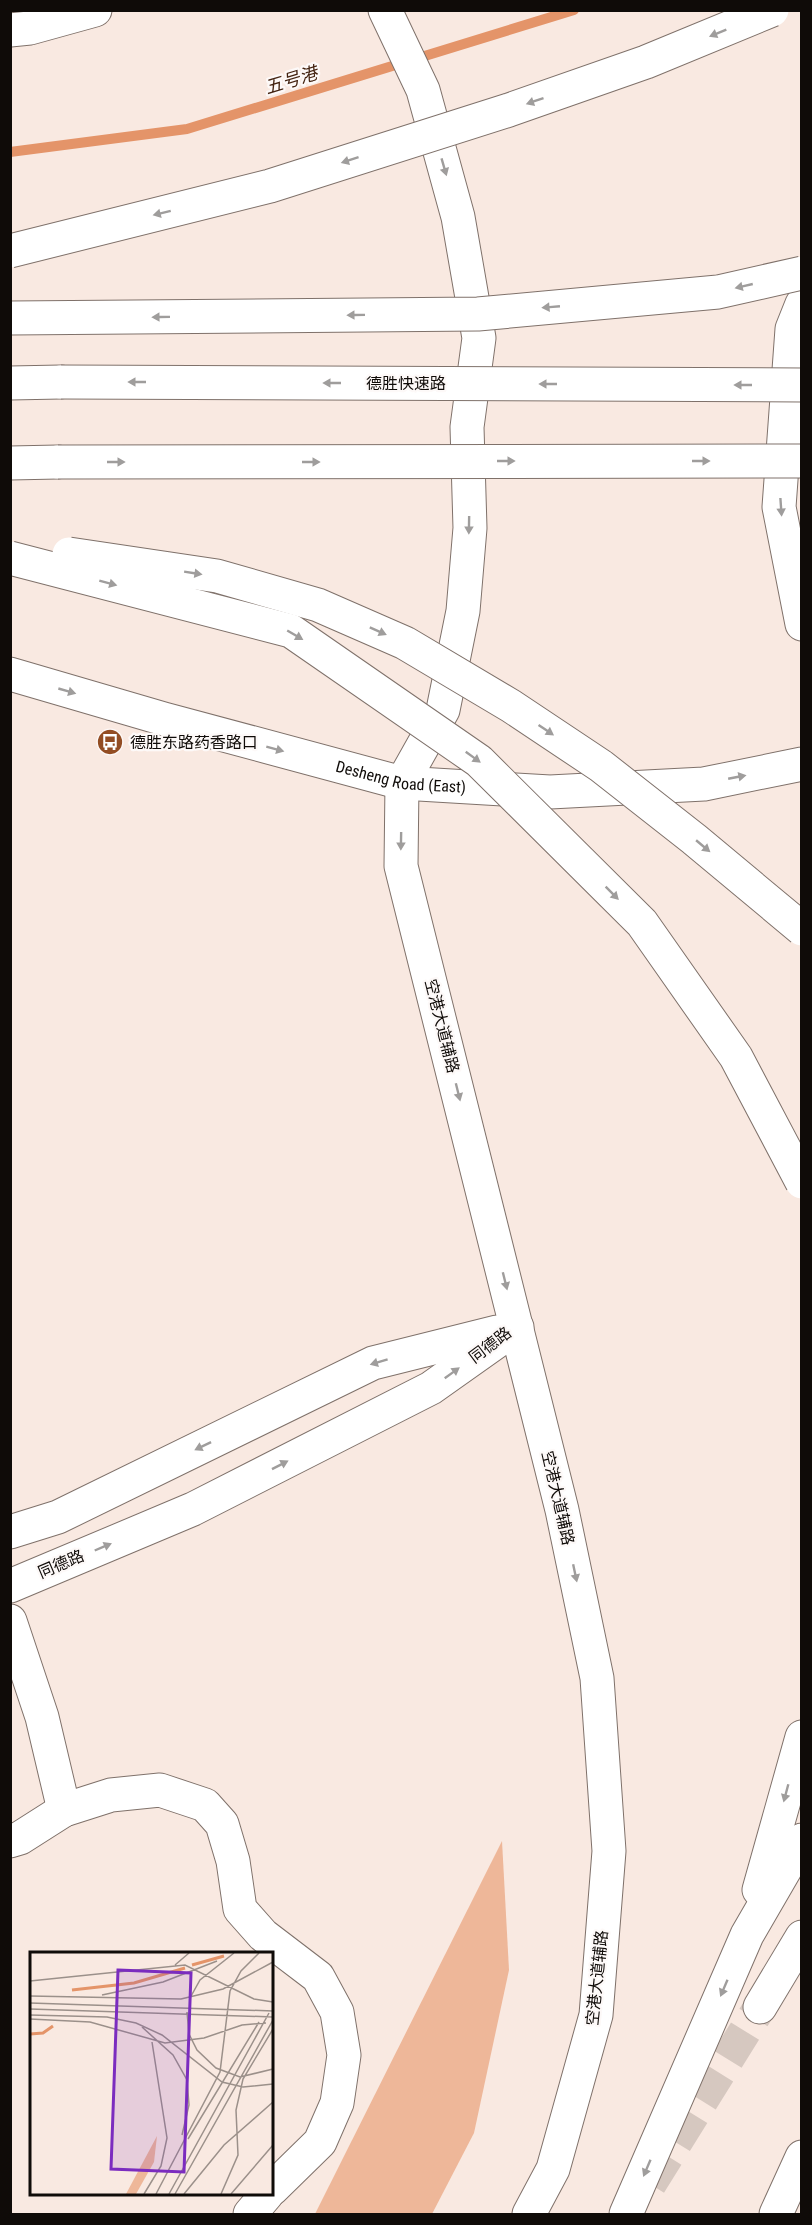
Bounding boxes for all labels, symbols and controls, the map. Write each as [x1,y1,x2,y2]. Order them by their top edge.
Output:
one-way arrow [709,29,727,38]
water label: 五号港 [262,61,323,98]
one-way arrow [526,96,544,106]
one-way arrow [341,156,359,166]
one-way arrow [440,158,449,176]
one-way arrow [153,209,171,218]
one-way arrow [735,282,754,291]
one-way arrow [541,302,560,312]
one-way arrow [347,310,366,320]
one-way arrow [152,312,171,322]
street label: 德胜快速路 [366,374,446,393]
one-way arrow [128,377,147,387]
one-way arrow [323,378,342,388]
one-way arrow [539,379,558,389]
one-way arrow [734,380,753,390]
one-way arrow [497,456,516,466]
one-way arrow [692,456,711,466]
one-way arrow [107,457,126,467]
one-way arrow [302,457,321,467]
one-way arrow [776,498,785,517]
one-way arrow [464,516,474,535]
one-way arrow [184,568,203,577]
one-way arrow [99,579,117,588]
one-way arrow [369,627,387,637]
one-way arrow [287,630,304,640]
one-way arrow [58,687,76,696]
one-way arrow [538,724,554,735]
bus stop icon: 德胜东路药香路口 [95,727,125,757]
place label: 德胜东路药香路口 [130,733,258,752]
one-way arrow [266,745,284,754]
one-way arrow [465,751,481,763]
street label: Desheng Road (East) [334,756,467,796]
one-way arrow [728,772,747,781]
one-way arrow [397,832,406,851]
one-way arrow [695,839,710,852]
one-way arrow [605,886,619,900]
street label: 空港大道辅路 [421,977,463,1075]
one-way arrow [454,1083,464,1101]
one-way arrow [501,1272,511,1291]
street label: 同德路 [465,1323,515,1367]
one-way arrow [370,1358,388,1368]
one-way arrow [443,1367,459,1379]
one-way arrow [194,1442,211,1451]
street label: 空港大道辅路 [538,1449,578,1547]
one-way arrow [271,1460,288,1470]
one-way arrow [94,1542,112,1551]
street label: 同德路 [35,1546,87,1582]
one-way arrow [571,1564,580,1583]
one-way arrow [781,1784,790,1802]
street label: 空港大道辅路 [583,1929,611,2027]
inset map [30,1952,273,2195]
one-way arrow [719,1980,729,1998]
one-way arrow [642,2159,651,2176]

